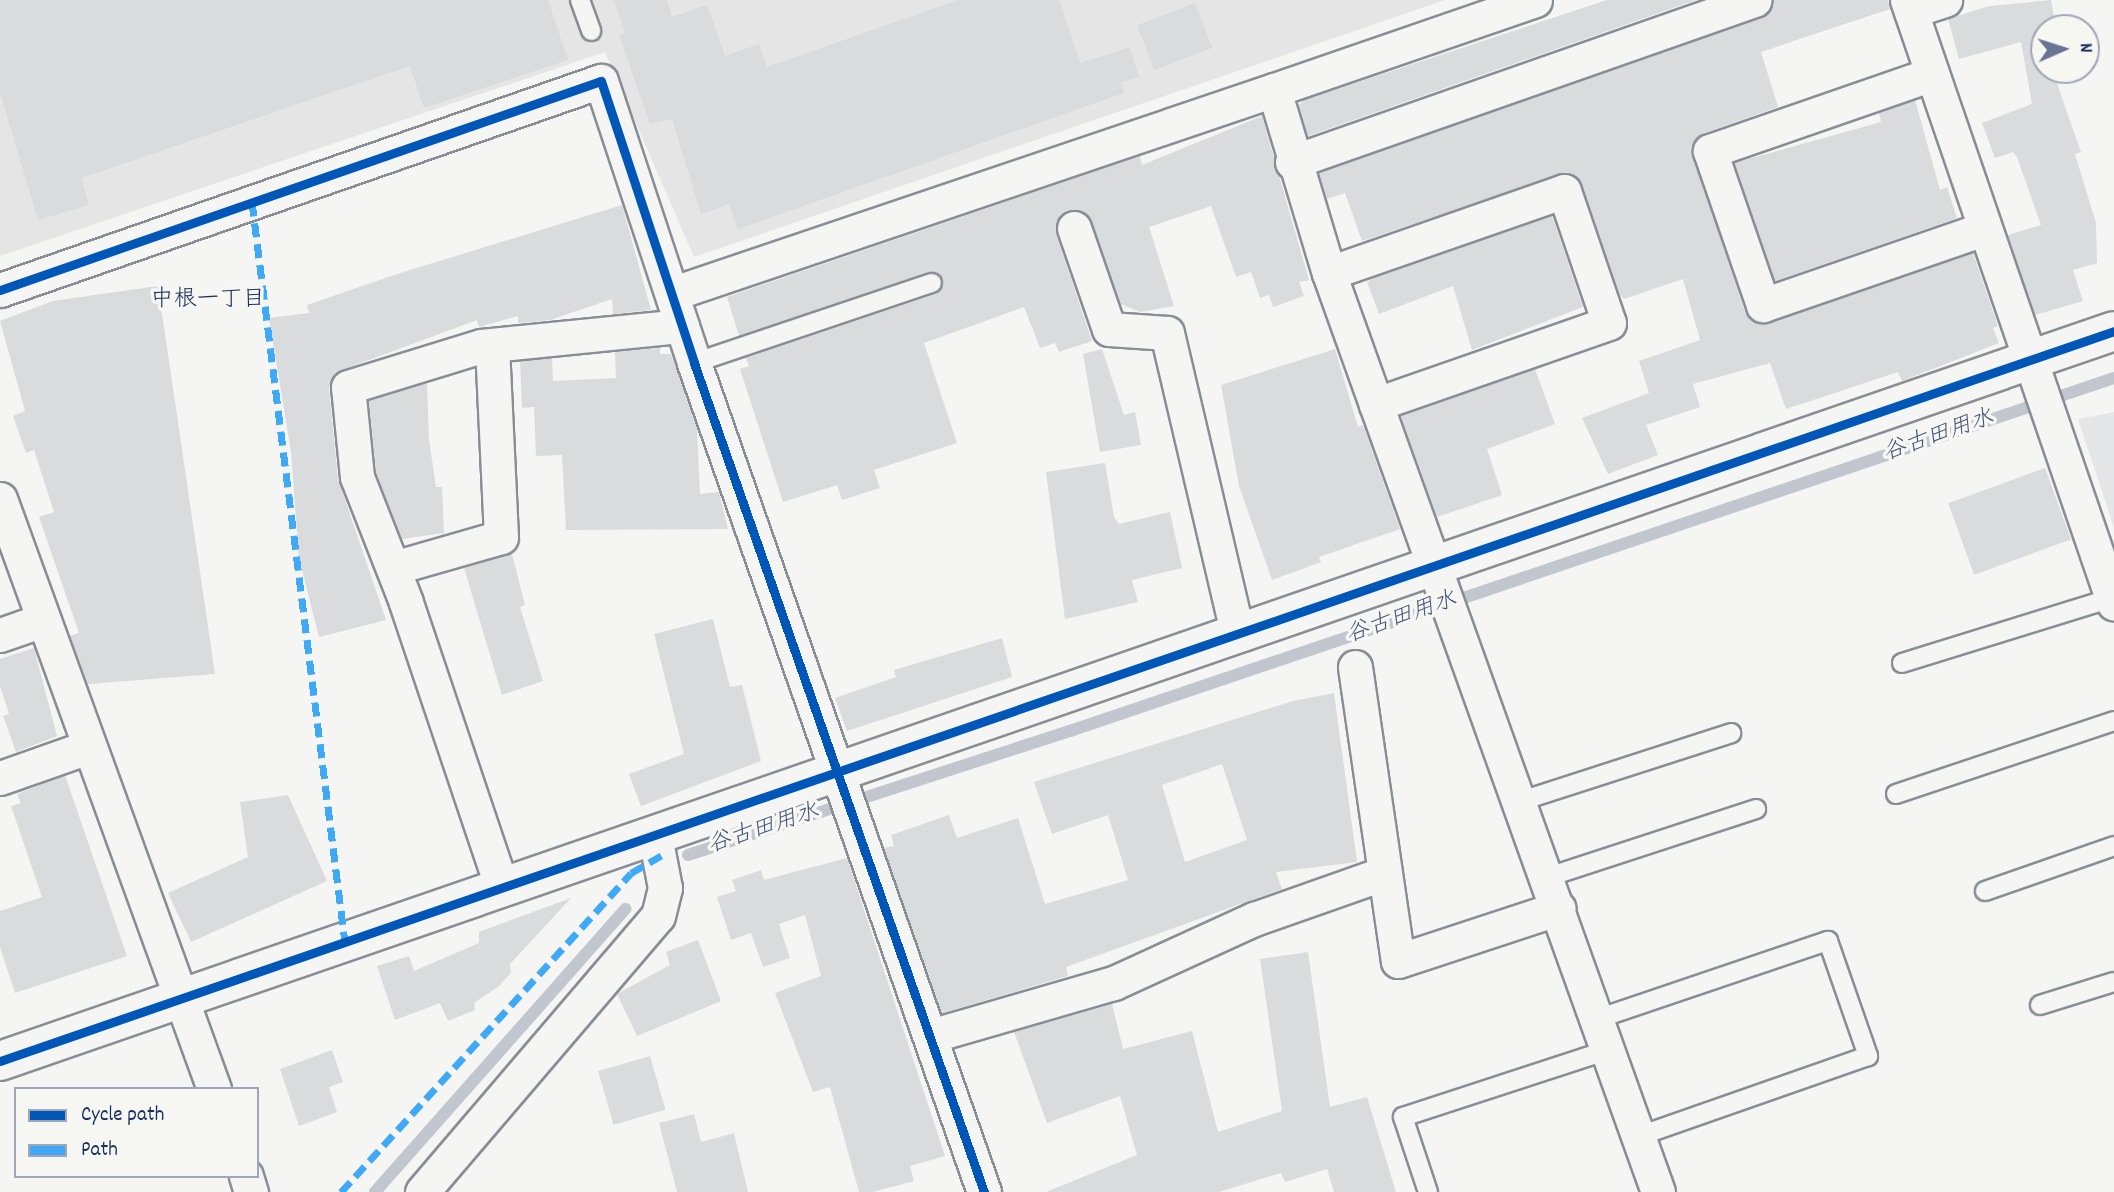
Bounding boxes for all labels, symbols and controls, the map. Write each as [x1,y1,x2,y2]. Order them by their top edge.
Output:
north arrow [2030,14,2100,84]
text: N [2071,43,2098,53]
district label: 中根一丁目 [151,287,265,315]
water label: 谷古田用水 [1880,405,1998,469]
water label: 谷古田用水 [1343,587,1461,651]
water label: 谷古田用水 [705,799,823,861]
legend [14,1087,259,1178]
text: Cycle path [81,1101,164,1131]
text: Path [81,1136,118,1166]

